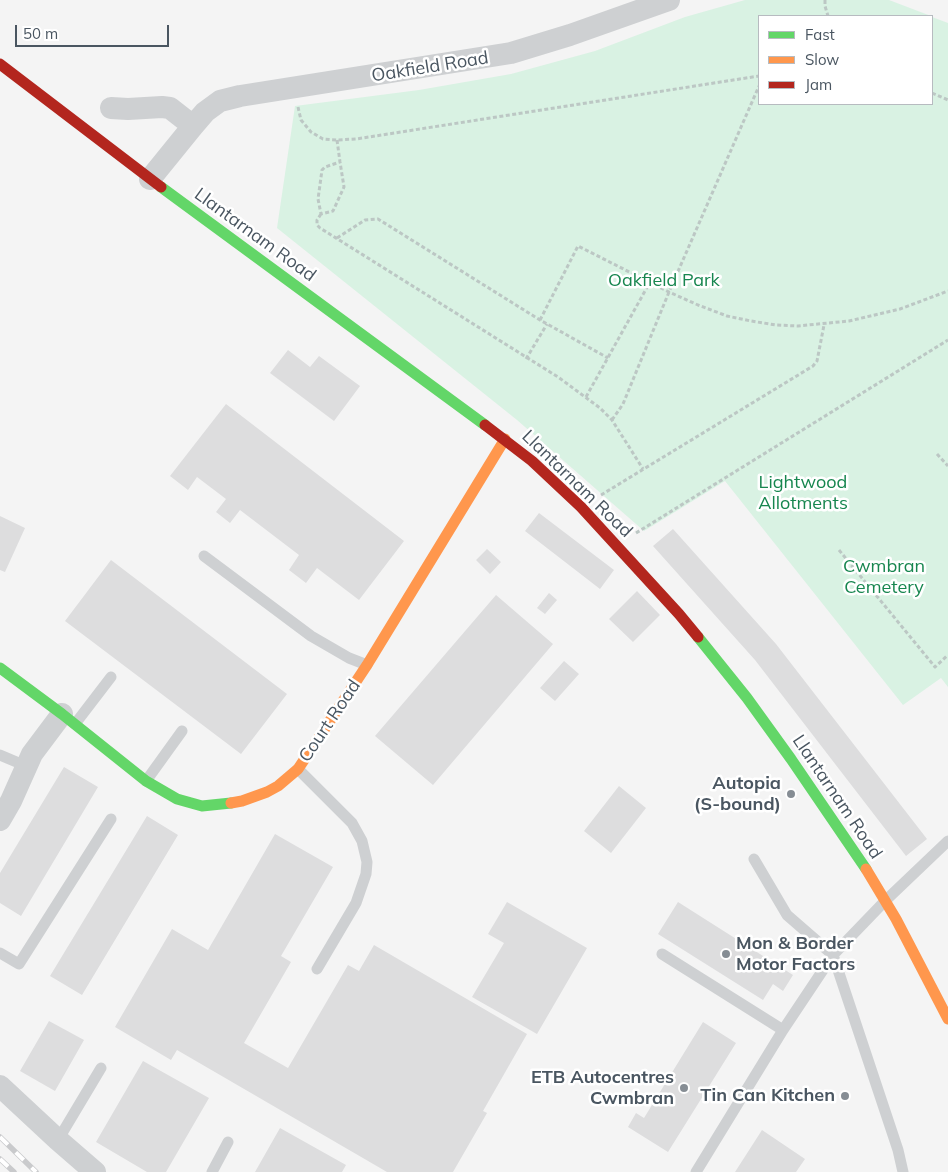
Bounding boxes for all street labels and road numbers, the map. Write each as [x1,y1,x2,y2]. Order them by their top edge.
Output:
street label: Oakfield Road [370,47,490,87]
street label: Llantarnam Road [190,184,320,286]
street label: Llantarnam Road [517,426,637,542]
street label: Court Road [295,676,365,766]
street label: Llantarnam Road [787,731,887,863]

